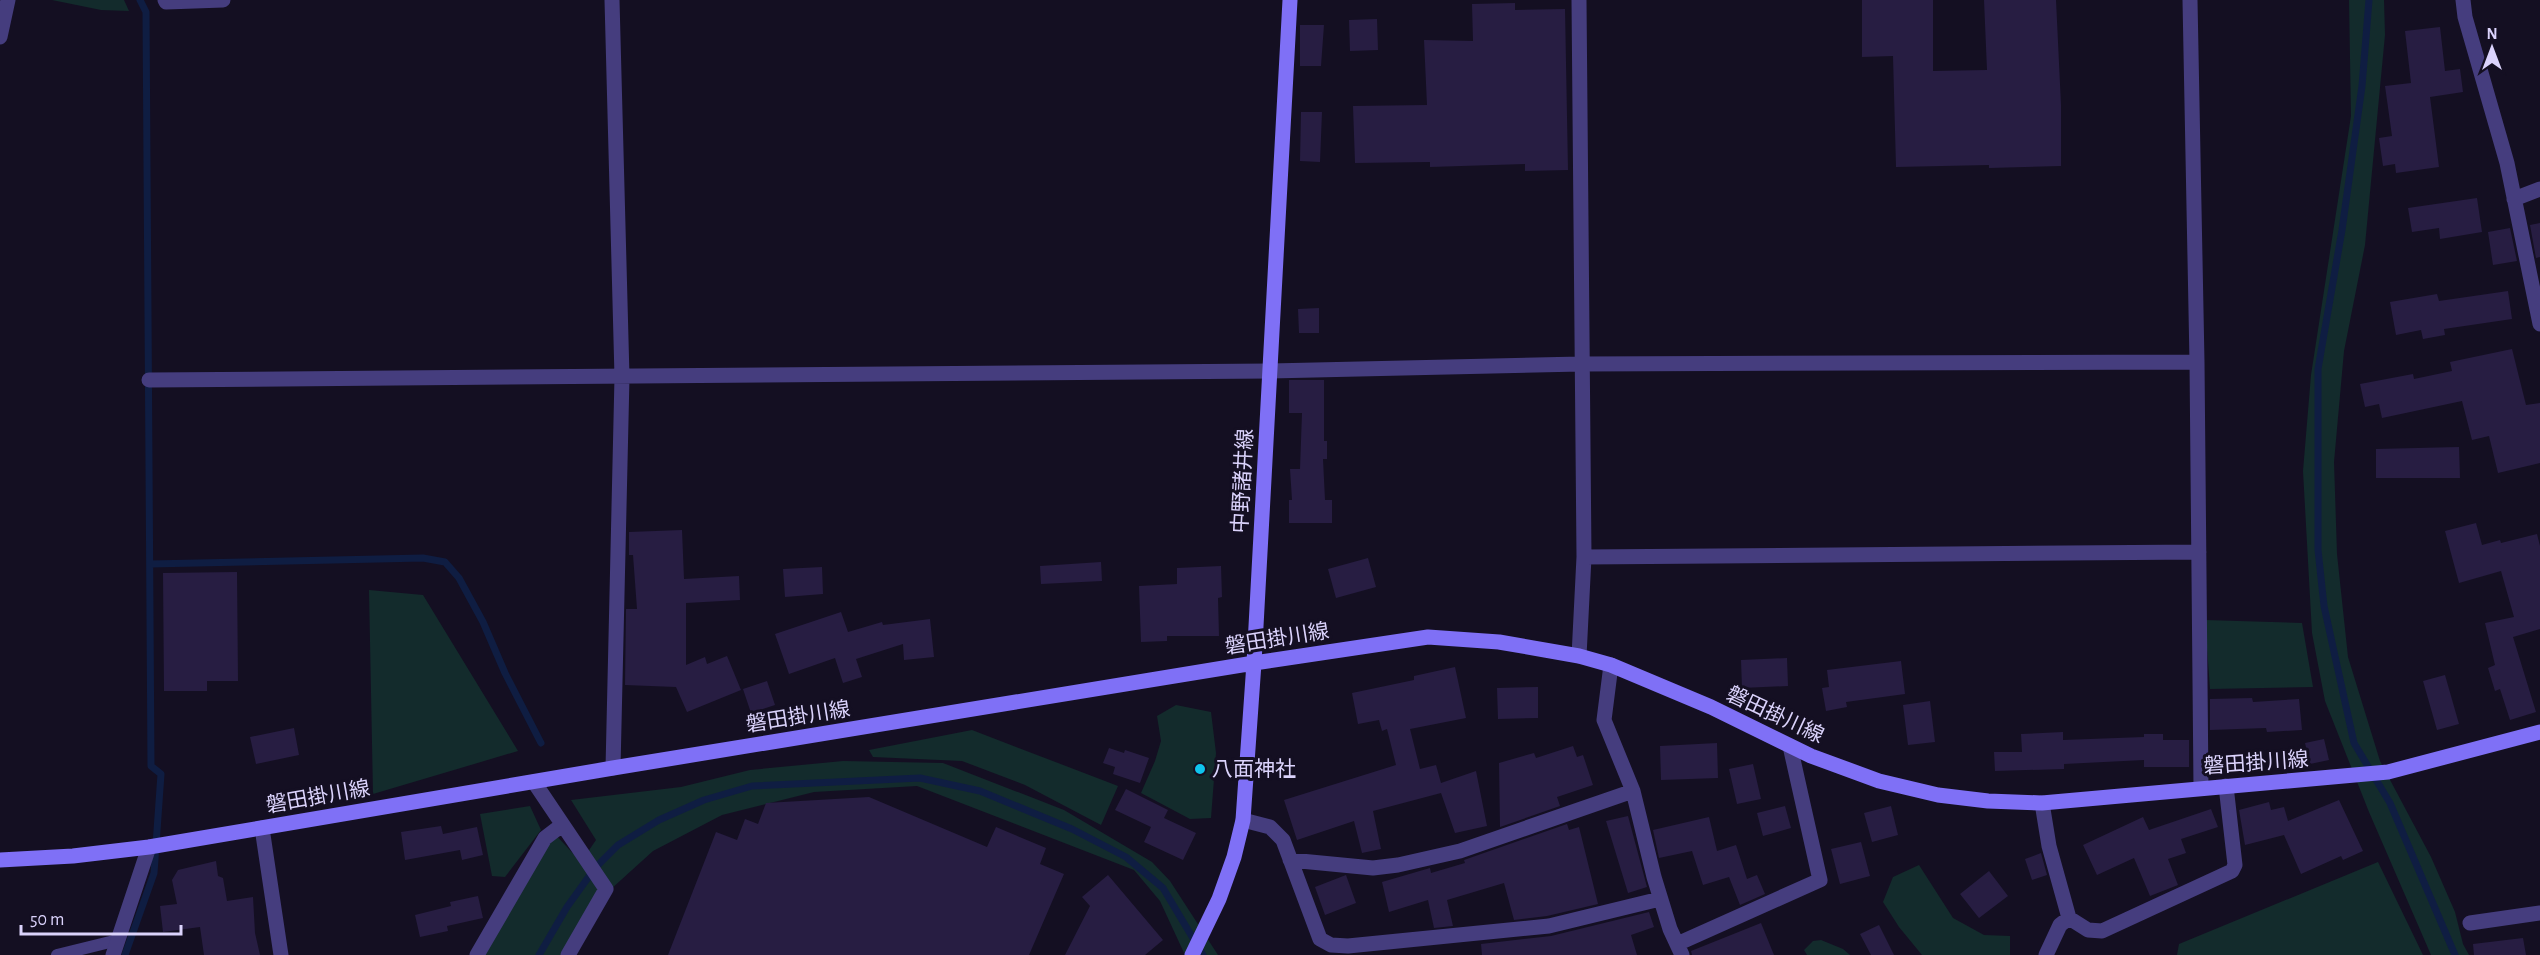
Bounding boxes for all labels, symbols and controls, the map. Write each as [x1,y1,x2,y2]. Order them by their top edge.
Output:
north arrow [2462,18,2522,78]
text: N [2486,26,2498,42]
street label: 中野諸井線 [1229,428,1256,534]
street label: 磐田掛川線 [1223,619,1330,658]
street label: 磐田掛川線 [1723,682,1827,747]
street label: 磐田掛川線 [744,697,851,736]
street label: 磐田掛川線 [2203,748,2309,777]
place label: 八面神社 [1212,758,1296,780]
marker: 八面神社 [1193,762,1207,776]
street label: 磐田掛川線 [264,777,372,816]
scale bar [21,898,182,936]
text: 50 m [30,911,64,929]

